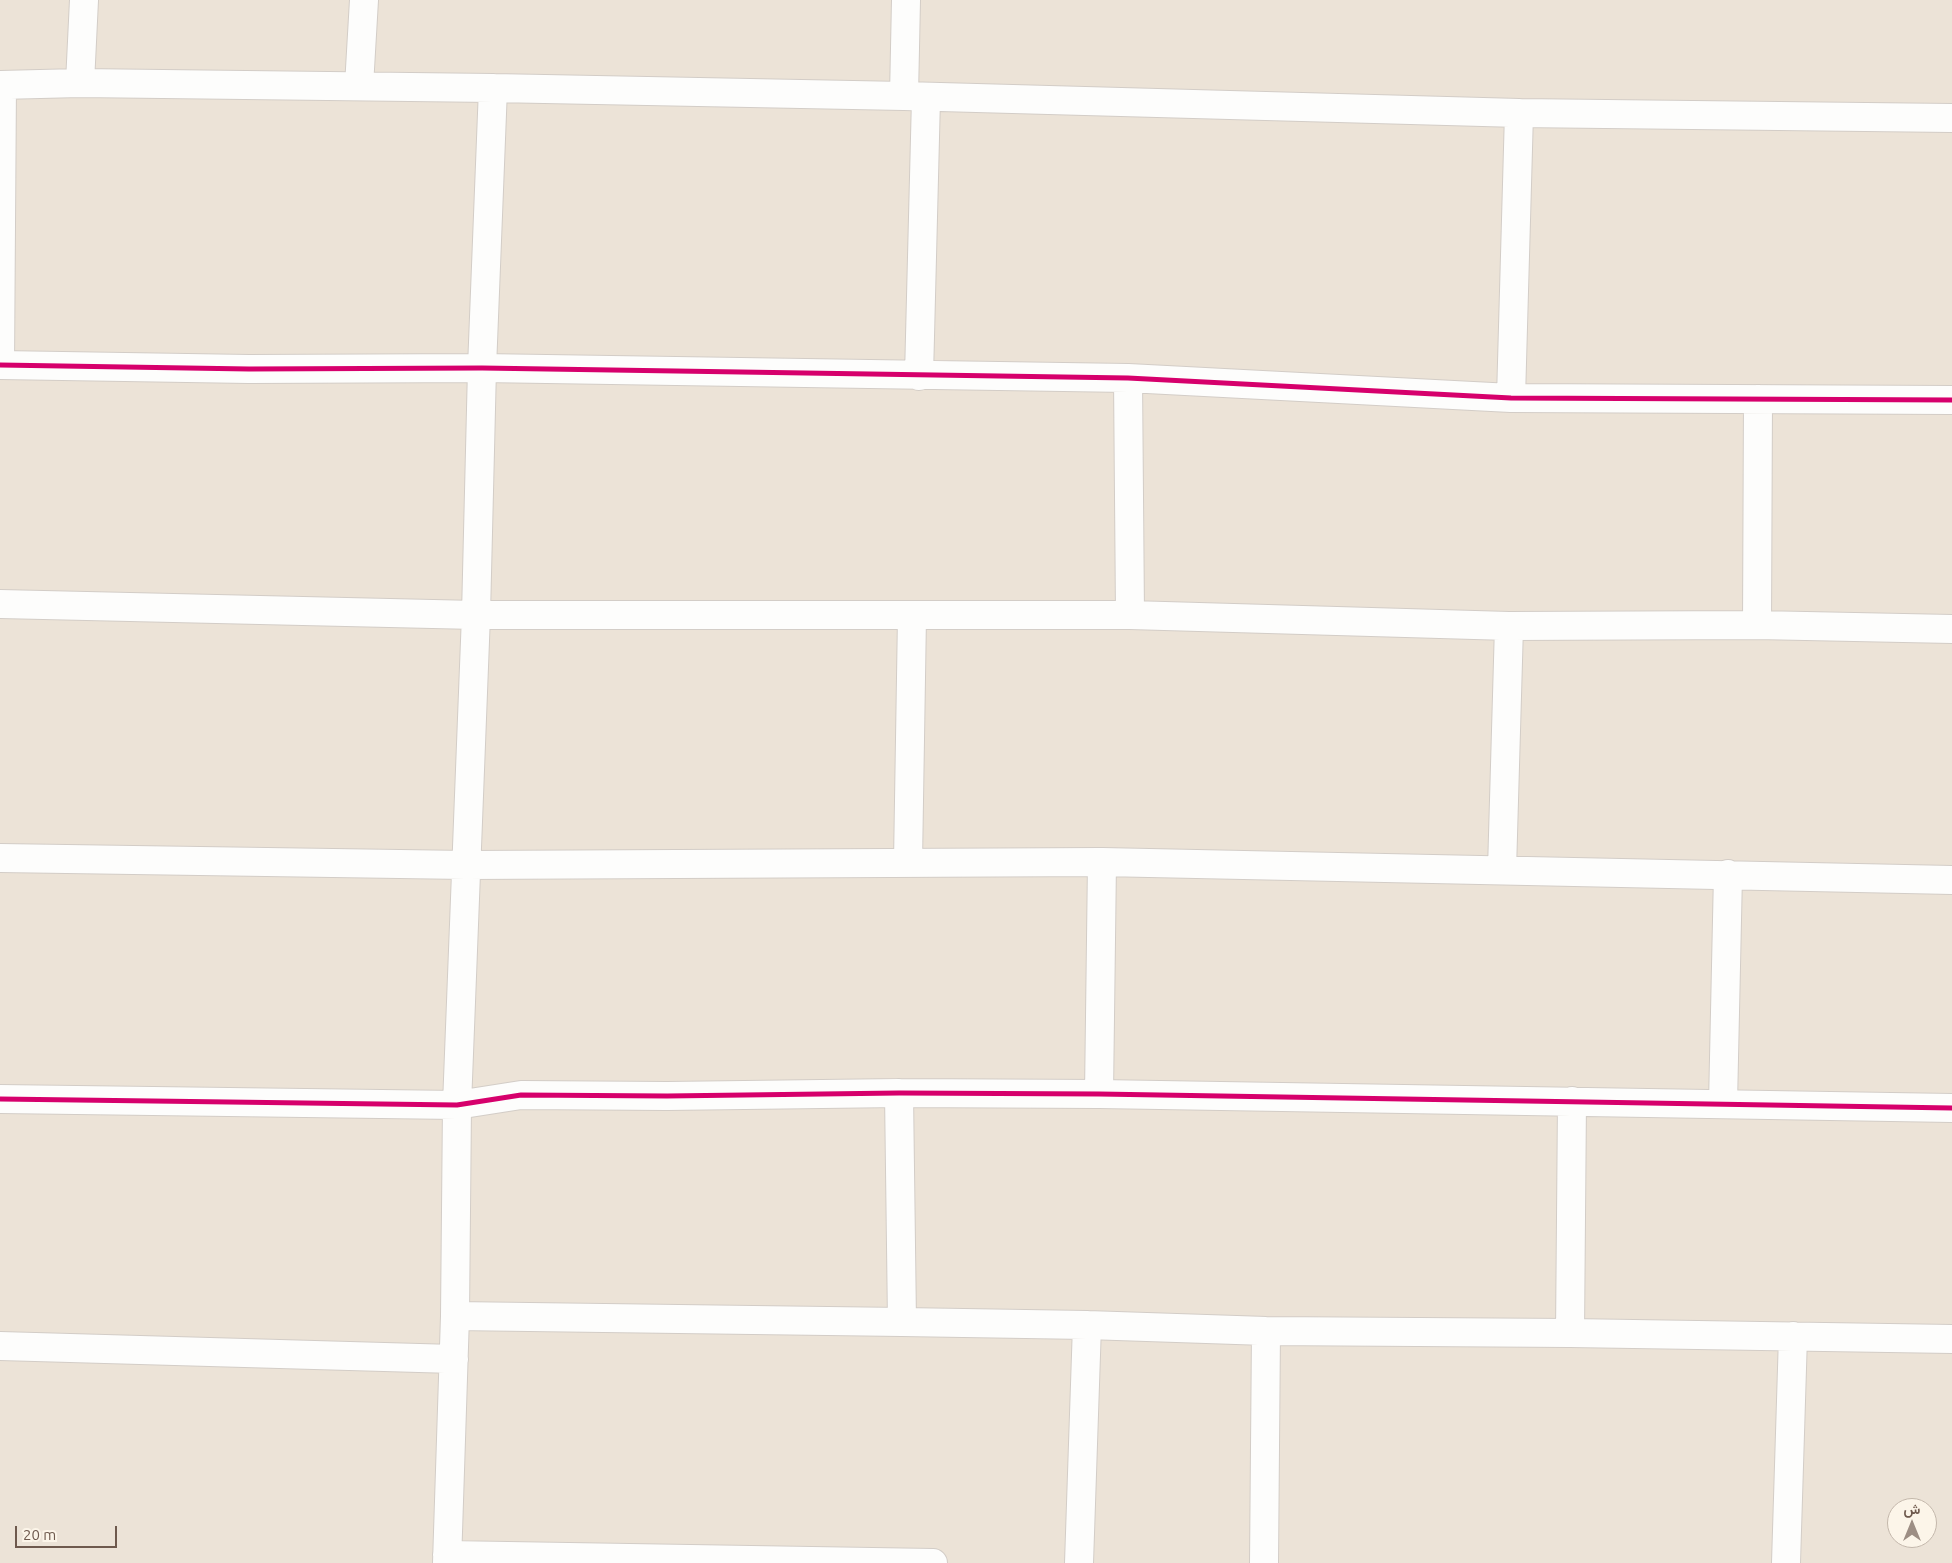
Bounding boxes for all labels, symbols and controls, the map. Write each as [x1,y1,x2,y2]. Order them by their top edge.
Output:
north arrow [1887,1498,1937,1548]
text: ش [1904,1501,1920,1517]
scale bar [18,1516,120,1548]
text: 20 m [23,1526,56,1543]

